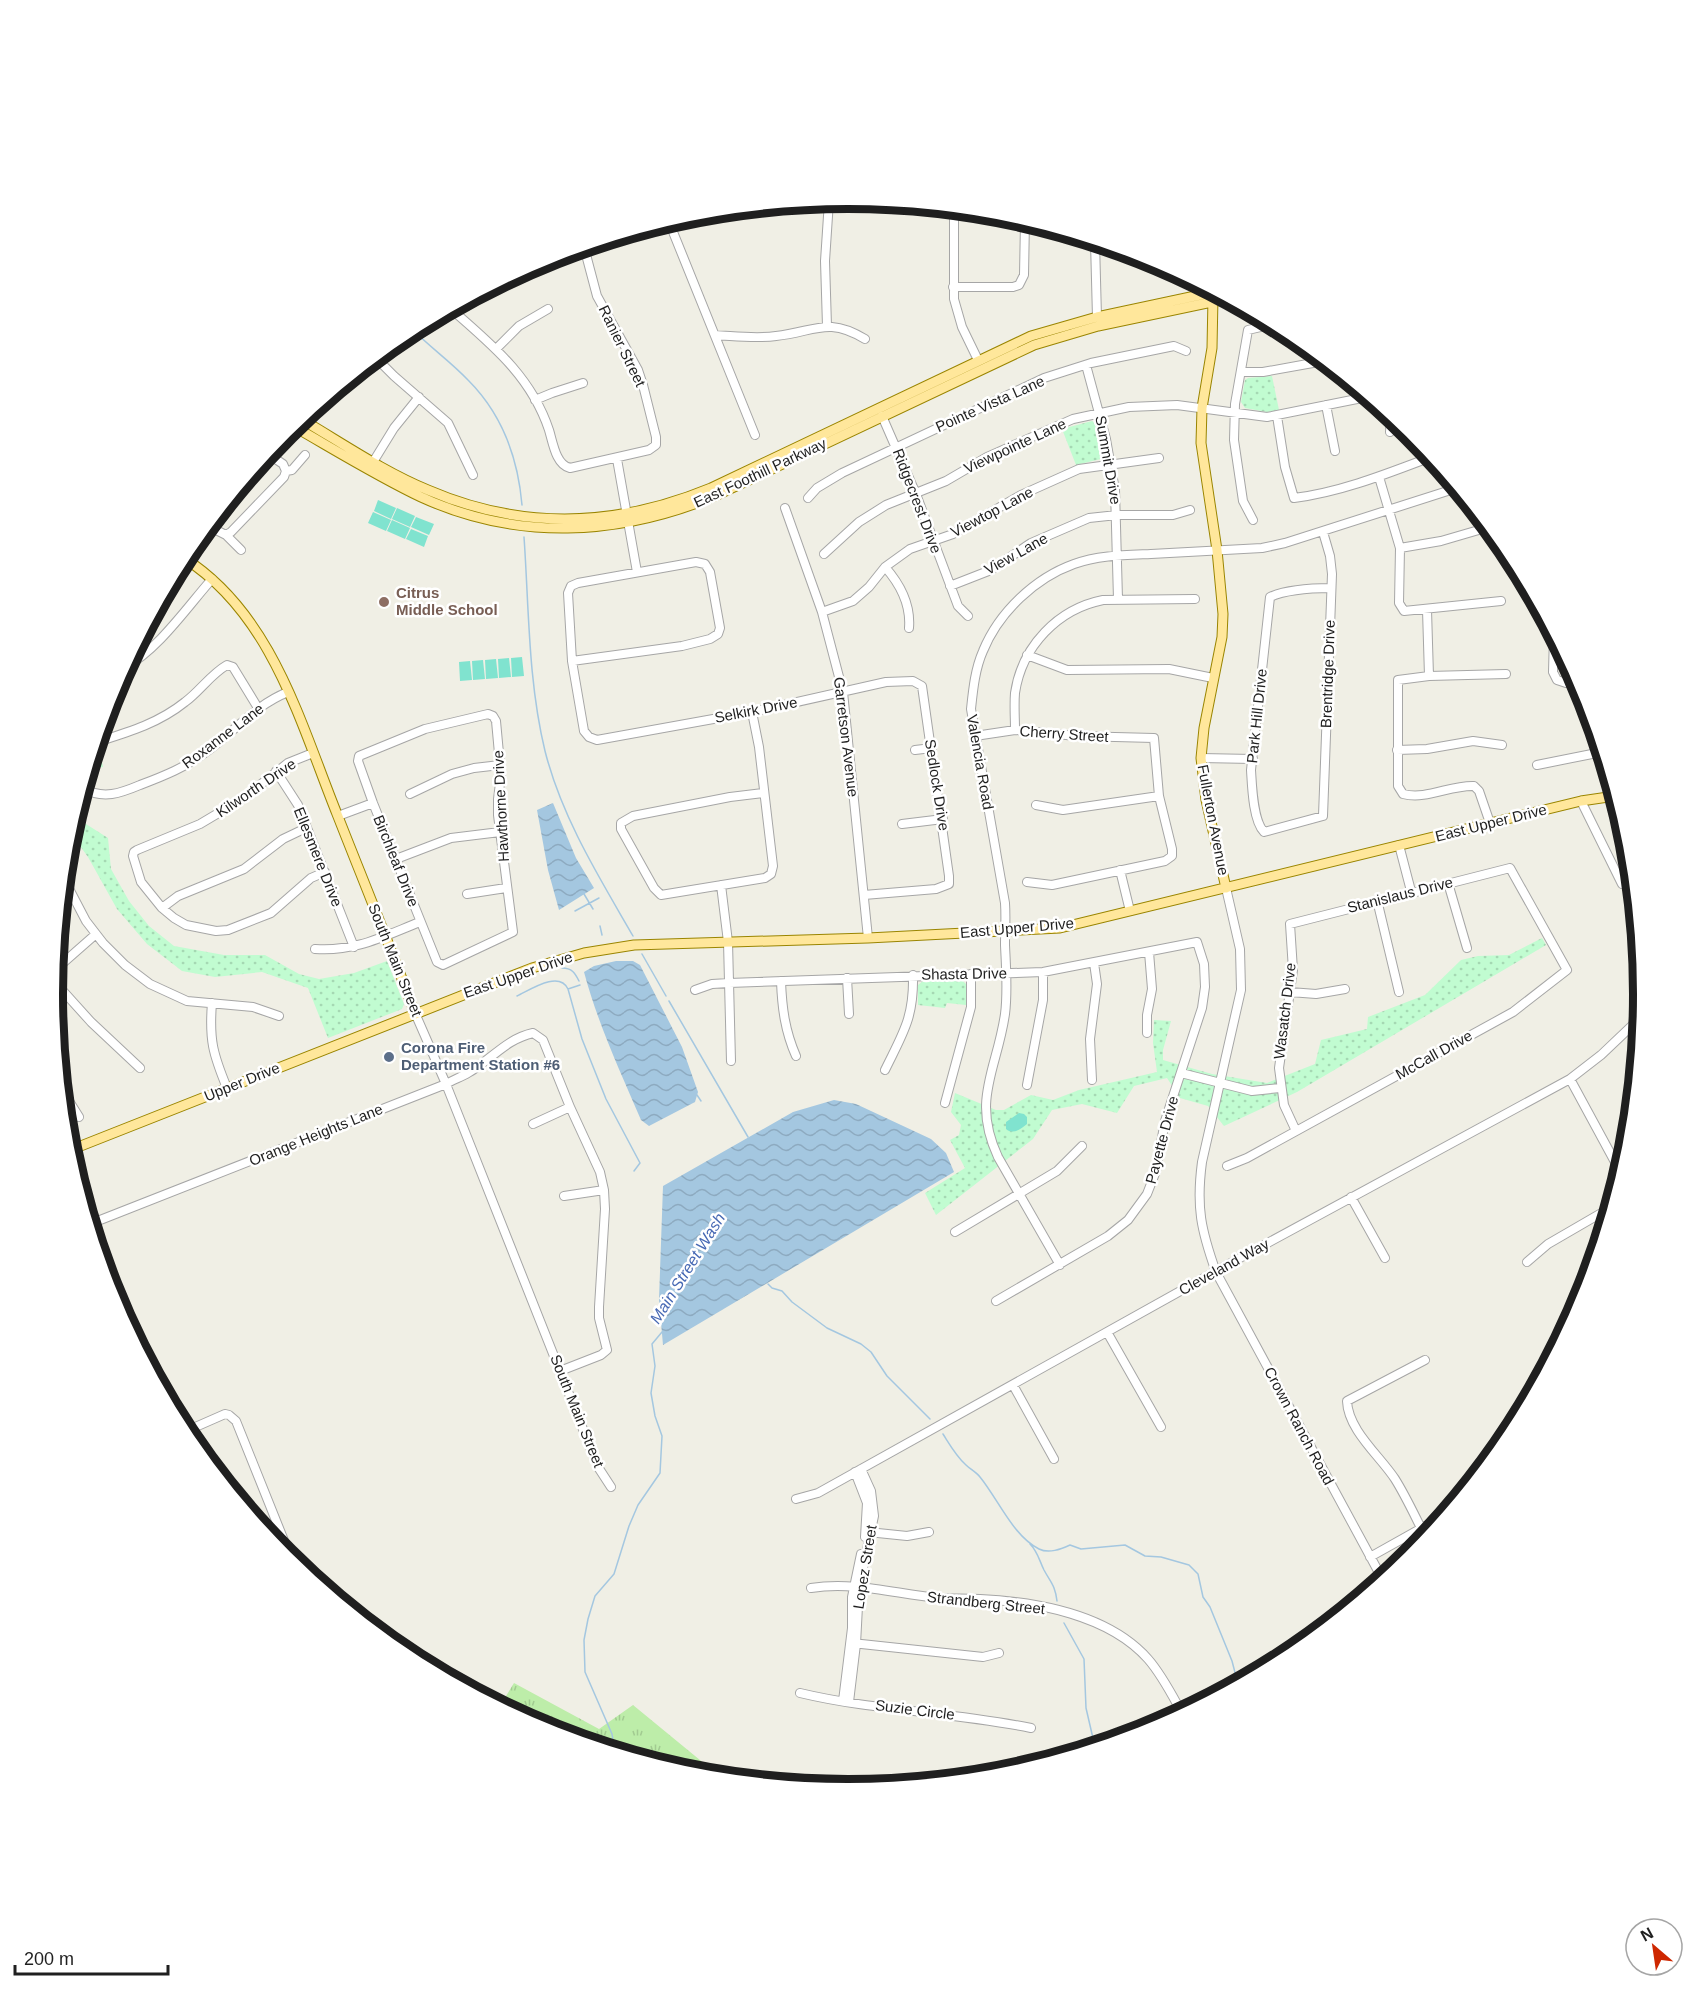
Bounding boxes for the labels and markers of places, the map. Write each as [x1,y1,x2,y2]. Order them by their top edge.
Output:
place label: Citrus Middle School [396,584,498,618]
marker: Citrus Middle School [377,595,391,609]
place label: Corona Fire Department Station #6 [401,1039,560,1073]
marker: Corona Fire Department Station #6 [382,1050,396,1064]

